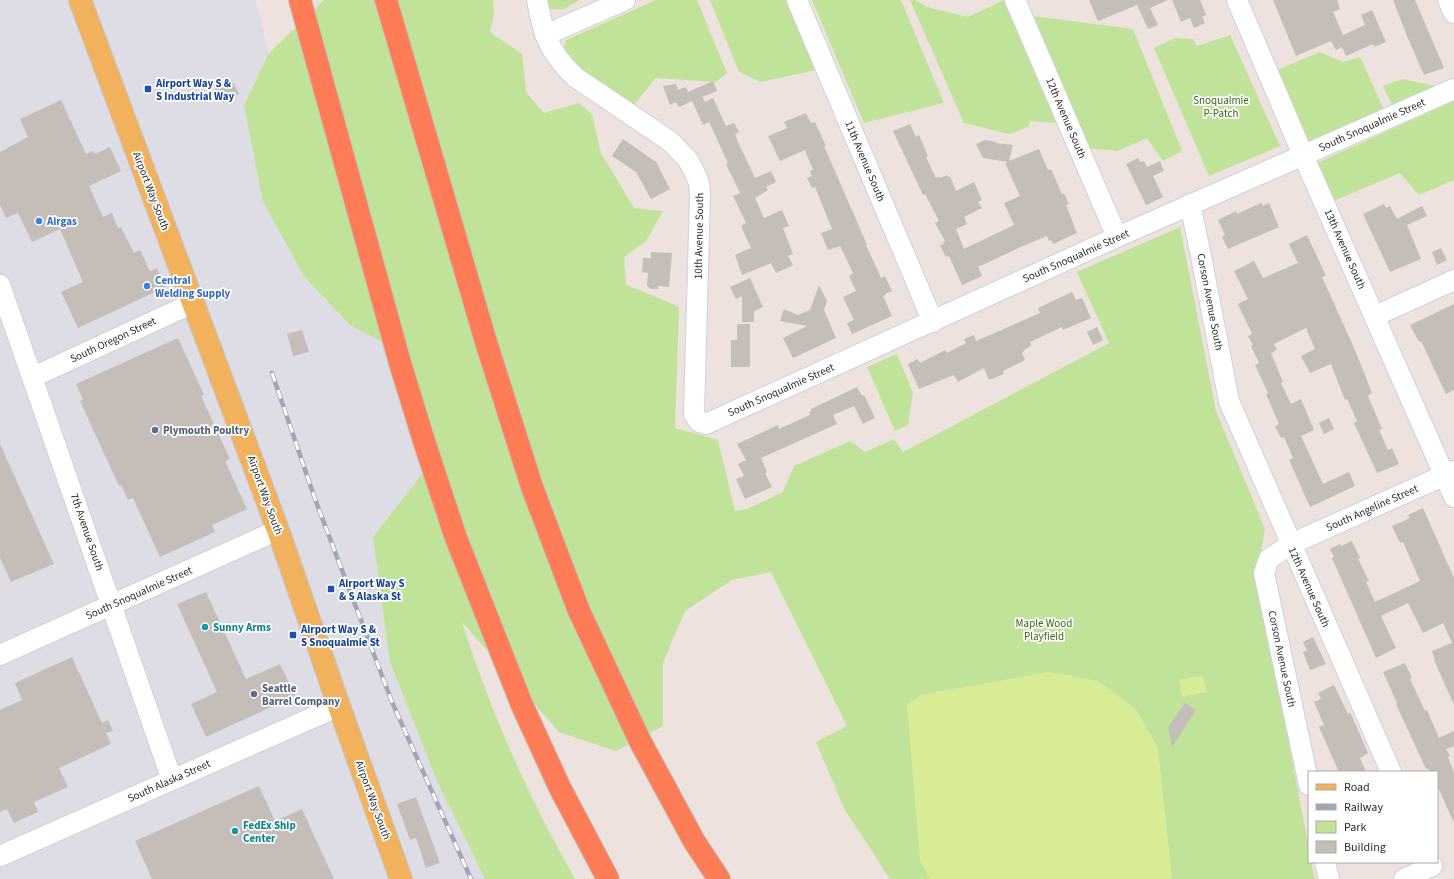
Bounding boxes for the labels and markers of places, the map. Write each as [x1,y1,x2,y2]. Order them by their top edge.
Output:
place label: Airport Way S & S Industrial Way [155,76,235,104]
marker: Airport Way S & S Industrial Way [143,84,153,94]
place label: Airgas [46,214,77,229]
marker: Airgas [34,216,44,226]
place label: Central Welding Supply [155,273,231,301]
marker: Central Welding Supply [142,281,152,291]
place label: Plymouth Poultry [163,423,249,438]
marker: Plymouth Poultry [150,425,160,435]
place label: Airport Way S & S Alaska St [338,576,405,604]
marker: Airport Way S & S Alaska St [326,584,336,594]
place label: Sunny Arms [213,620,271,635]
marker: Sunny Arms [200,622,210,632]
place label: Airport Way S & S Snoqualmie St [300,622,380,650]
marker: Airport Way S & S Snoqualmie St [288,630,298,640]
place label: Seattle Barrel Company [262,681,340,709]
marker: Seattle Barrel Company [249,689,259,699]
place label: FedEx Ship Center [243,818,296,846]
marker: FedEx Ship Center [230,826,240,836]

